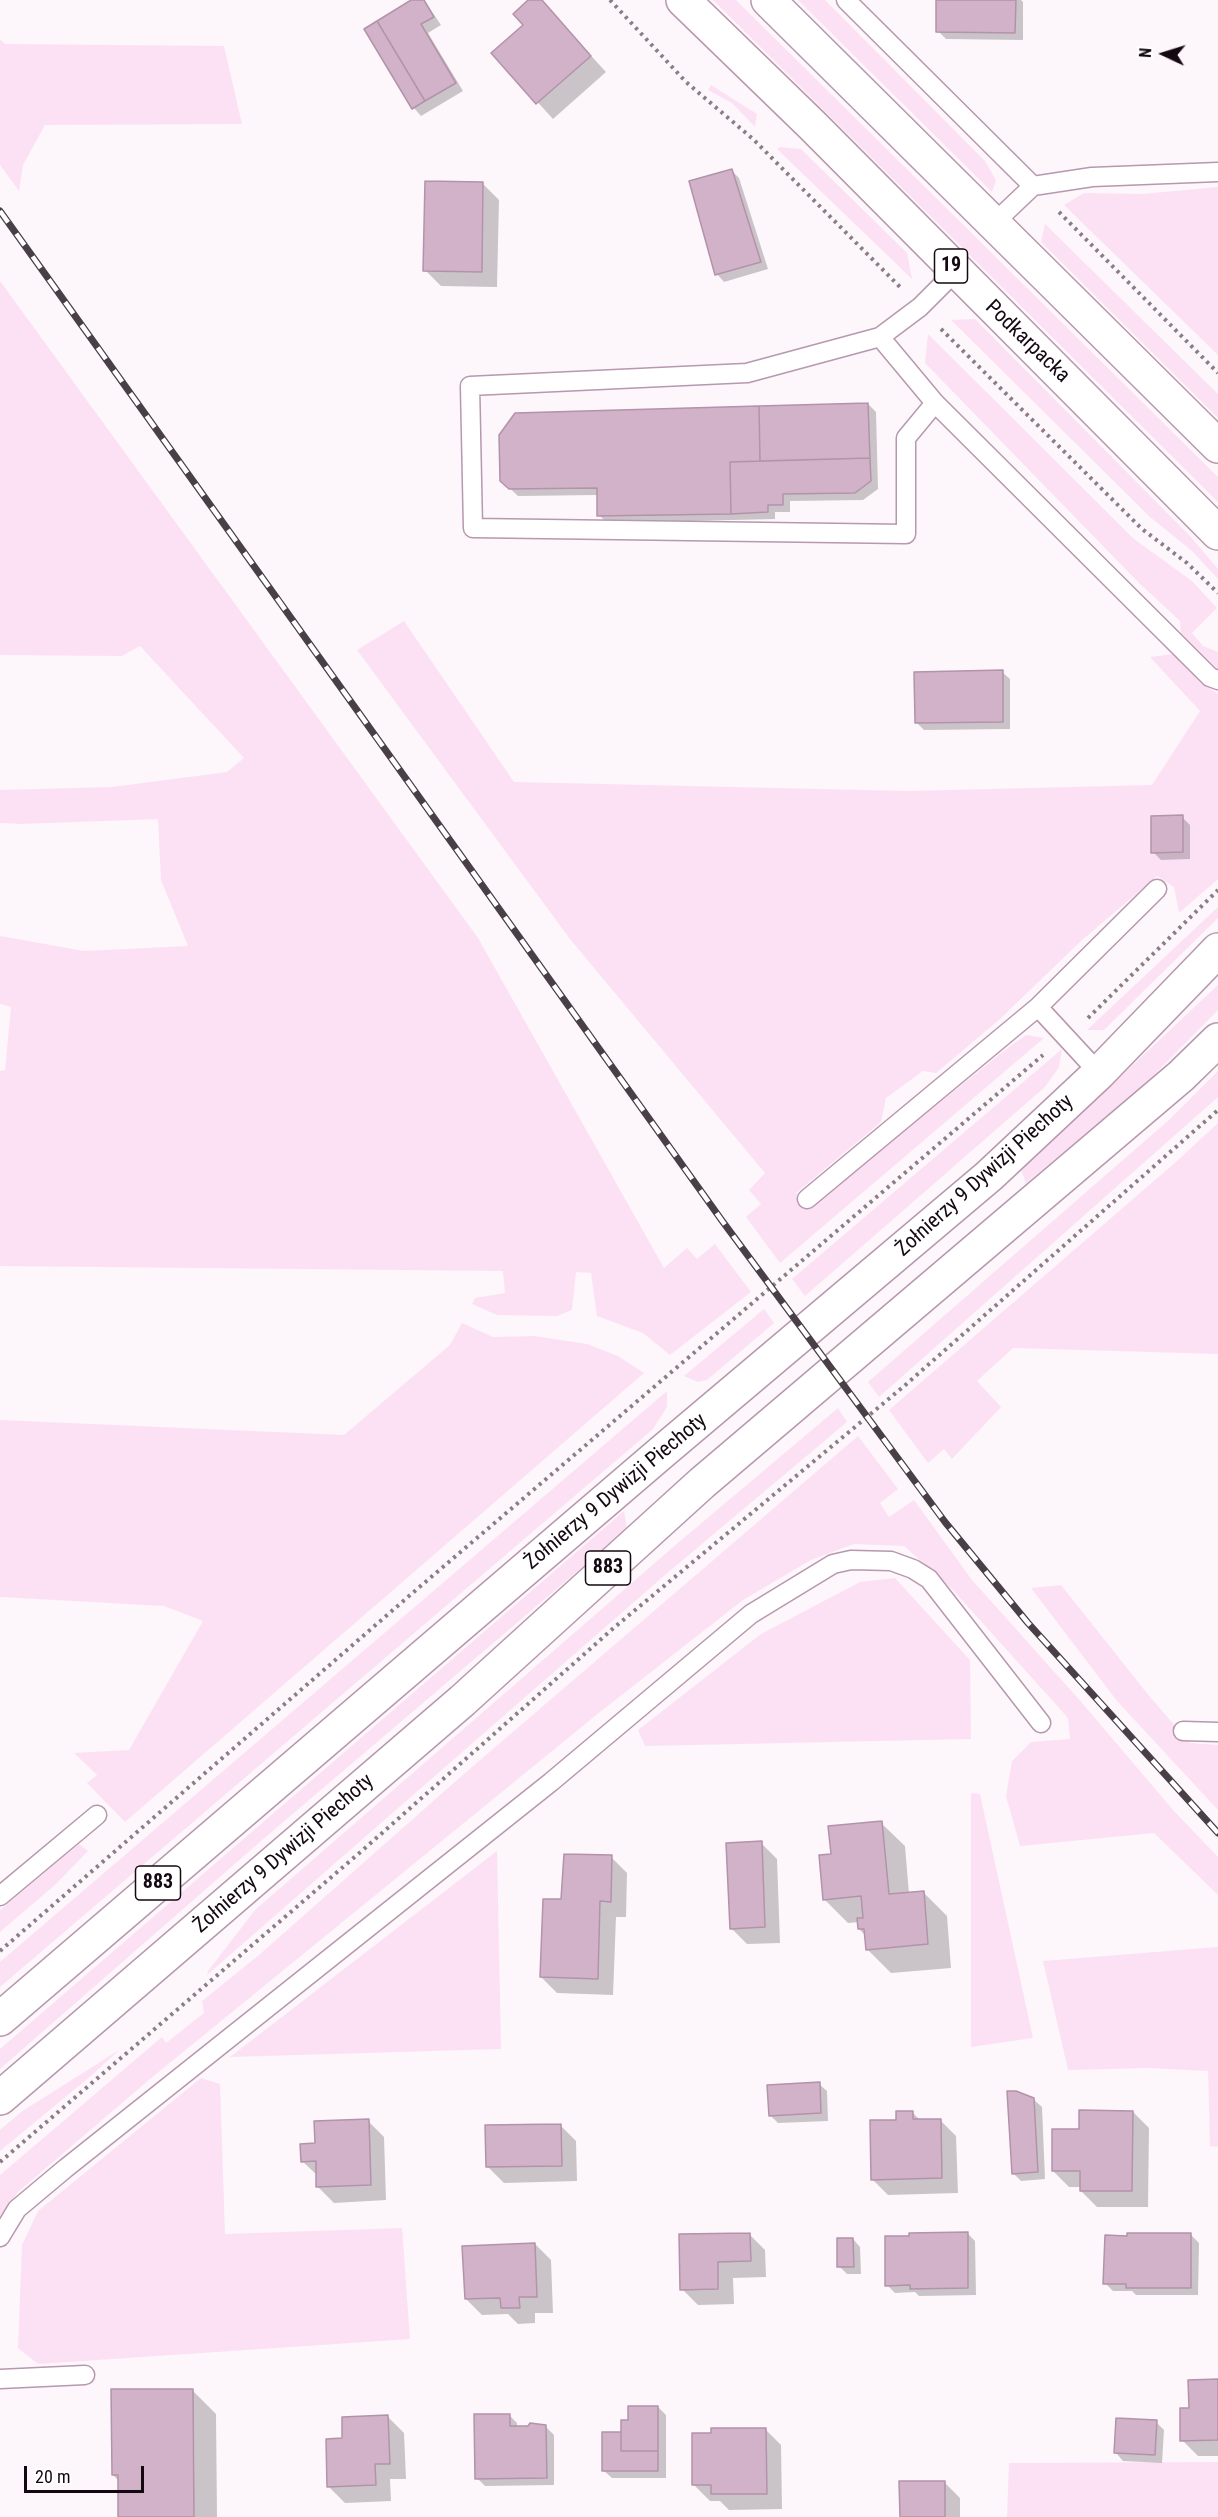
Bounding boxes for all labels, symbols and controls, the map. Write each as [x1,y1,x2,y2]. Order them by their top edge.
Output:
north arrow [1134,24,1194,84]
text: N [1136,47,1155,58]
road number: 19 [934,249,968,283]
street label: Podkarpacka [979,295,1075,389]
street label: Żołnierzy 9 Dywizji Piechoty [891,1090,1079,1262]
street label: Żołnierzy 9 Dywizji Piechoty [520,1408,712,1576]
road number: 883 [586,1551,630,1585]
street label: Żołnierzy 9 Dywizji Piechoty [189,1769,379,1939]
road number: 883 [136,1866,180,1900]
scale bar [27,2454,147,2492]
text: 20 m [35,2466,70,2487]

